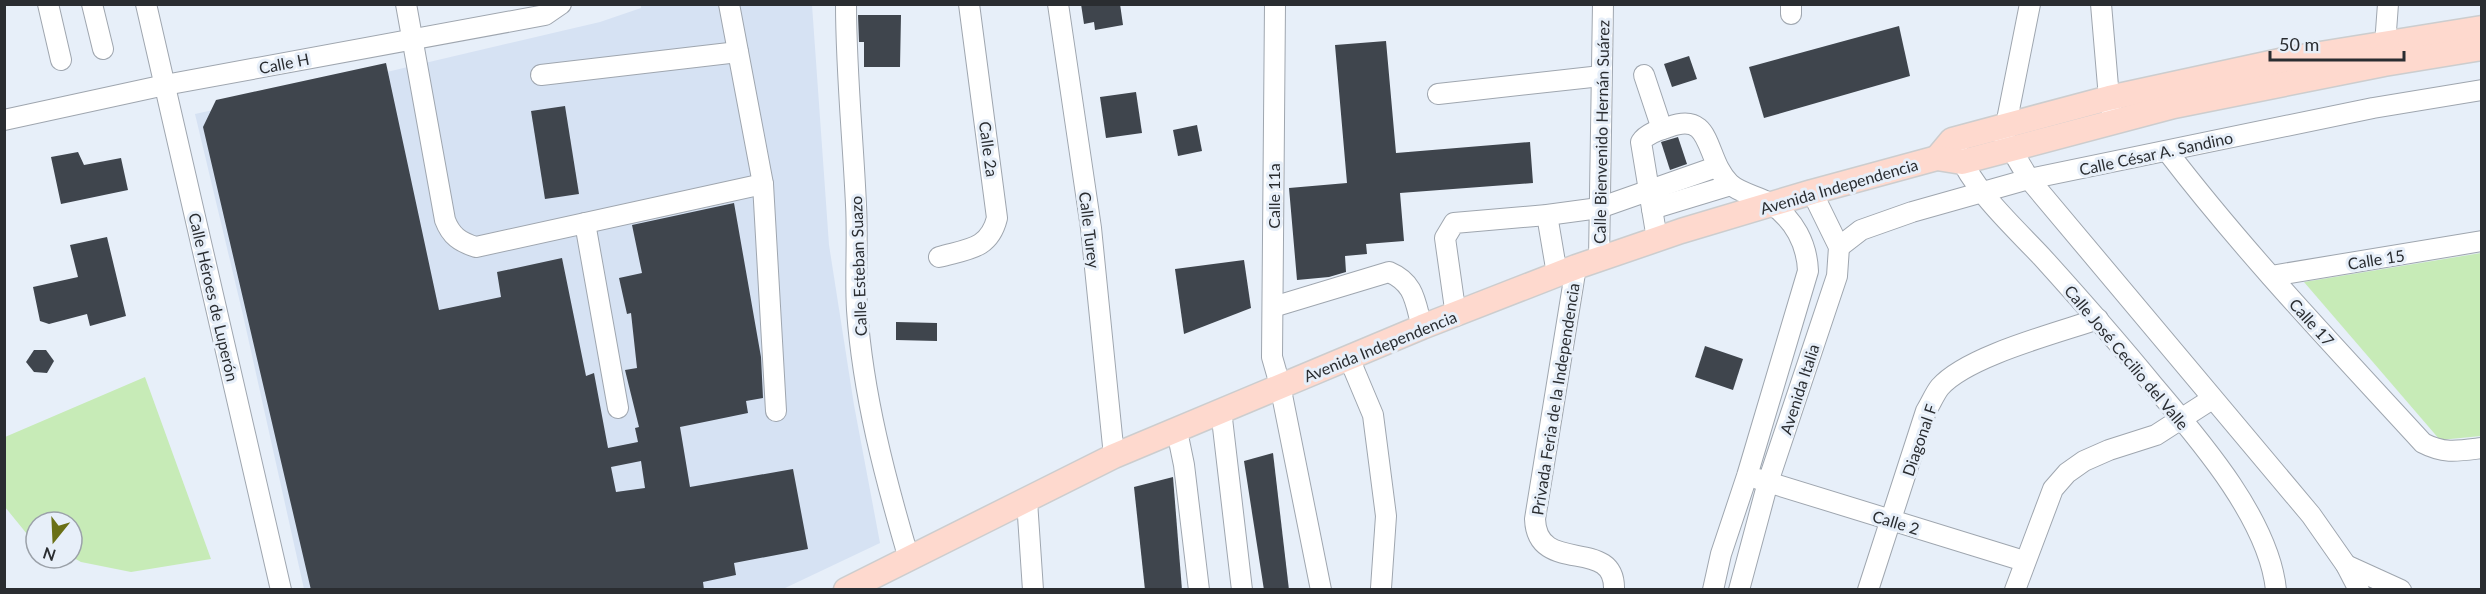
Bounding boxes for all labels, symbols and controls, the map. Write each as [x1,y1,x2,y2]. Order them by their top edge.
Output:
street label: Calle Bienvenido Hernán Suárez [1590,20,1612,244]
scale bar [2270,24,2404,62]
text: 50 m [2279,33,2319,55]
street label: Calle H [257,49,311,77]
street label: Calle 2a [976,120,1002,178]
street label: Calle César A. Sandino [2077,127,2235,179]
street label: Avenida Independencia [1758,154,1920,218]
street label: Calle 11a [1264,163,1283,229]
street label: Calle Turey [1076,191,1104,270]
street label: Calle Esteban Suazo [846,196,870,336]
street label: Calle Héroes de Luperón [185,211,243,383]
street label: Calle 15 [2346,245,2406,273]
street label: Calle José Cecilio del Valle [2061,281,2193,433]
street label: Privada Feria de la Independencia [1527,282,1583,516]
street label: Calle 17 [2286,294,2338,350]
street label: Avenida Independencia [1301,307,1459,385]
street label: Avenida Italia [1775,341,1823,437]
street label: Diagonal F [1898,402,1940,478]
street label: Calle 2 [1870,506,1922,538]
north arrow [24,510,84,570]
text: N [40,544,58,566]

